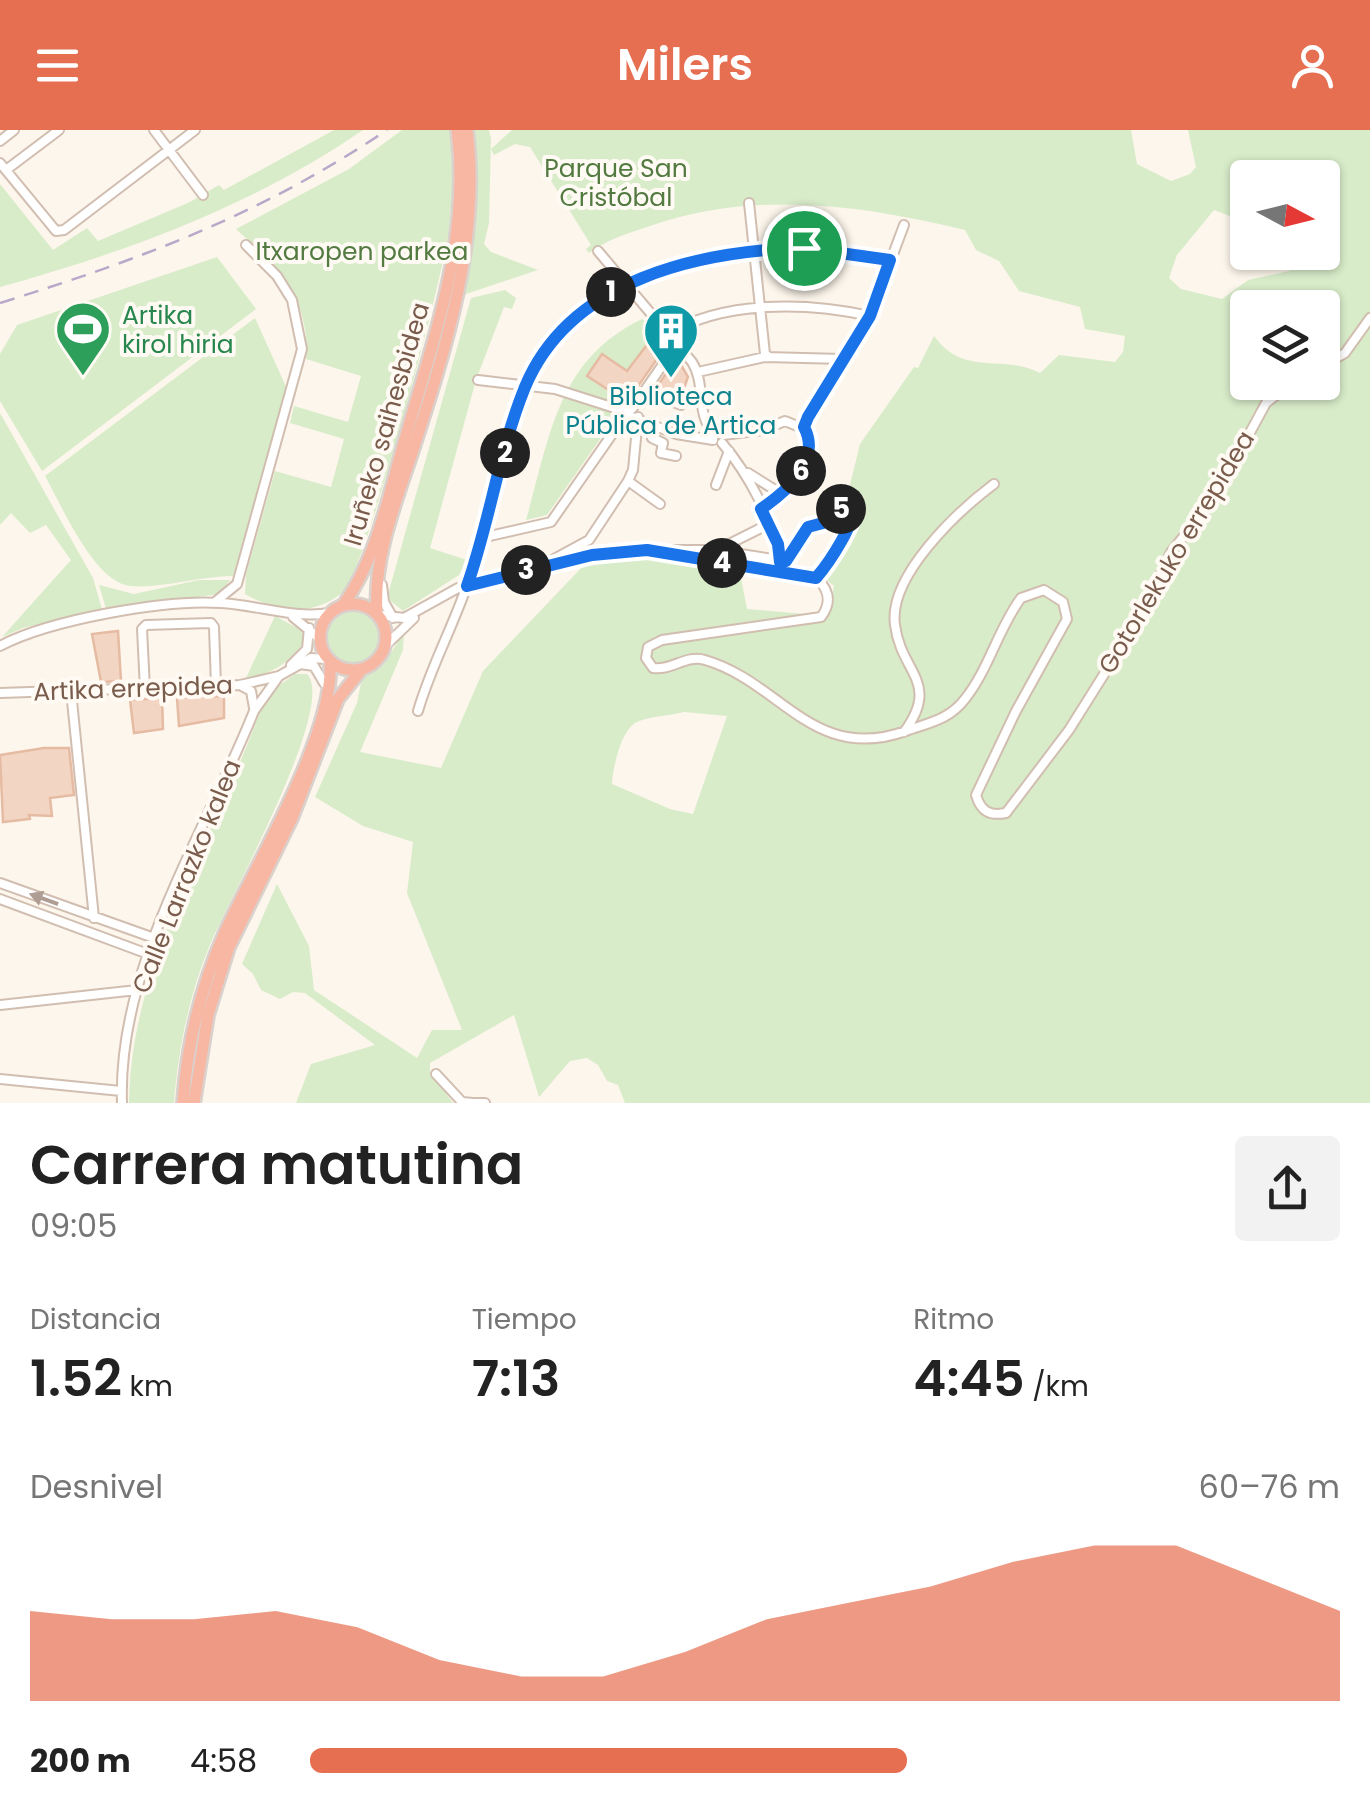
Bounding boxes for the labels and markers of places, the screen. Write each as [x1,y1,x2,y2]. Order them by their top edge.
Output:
pin [762,206,847,291]
pin: 1 [586,267,636,317]
place label: Artika kirol hiria [122,298,234,362]
sports icon: Artika kirol hiria [53,299,113,378]
building icon: Biblioteca Pública de Artica [641,301,701,380]
place label: Biblioteca Pública de Artica [565,379,777,443]
pin: 2 [480,428,530,478]
pin: 6 [776,446,826,496]
pin: 5 [816,484,866,534]
pin: 4 [697,538,747,588]
pin: 3 [501,545,551,595]

